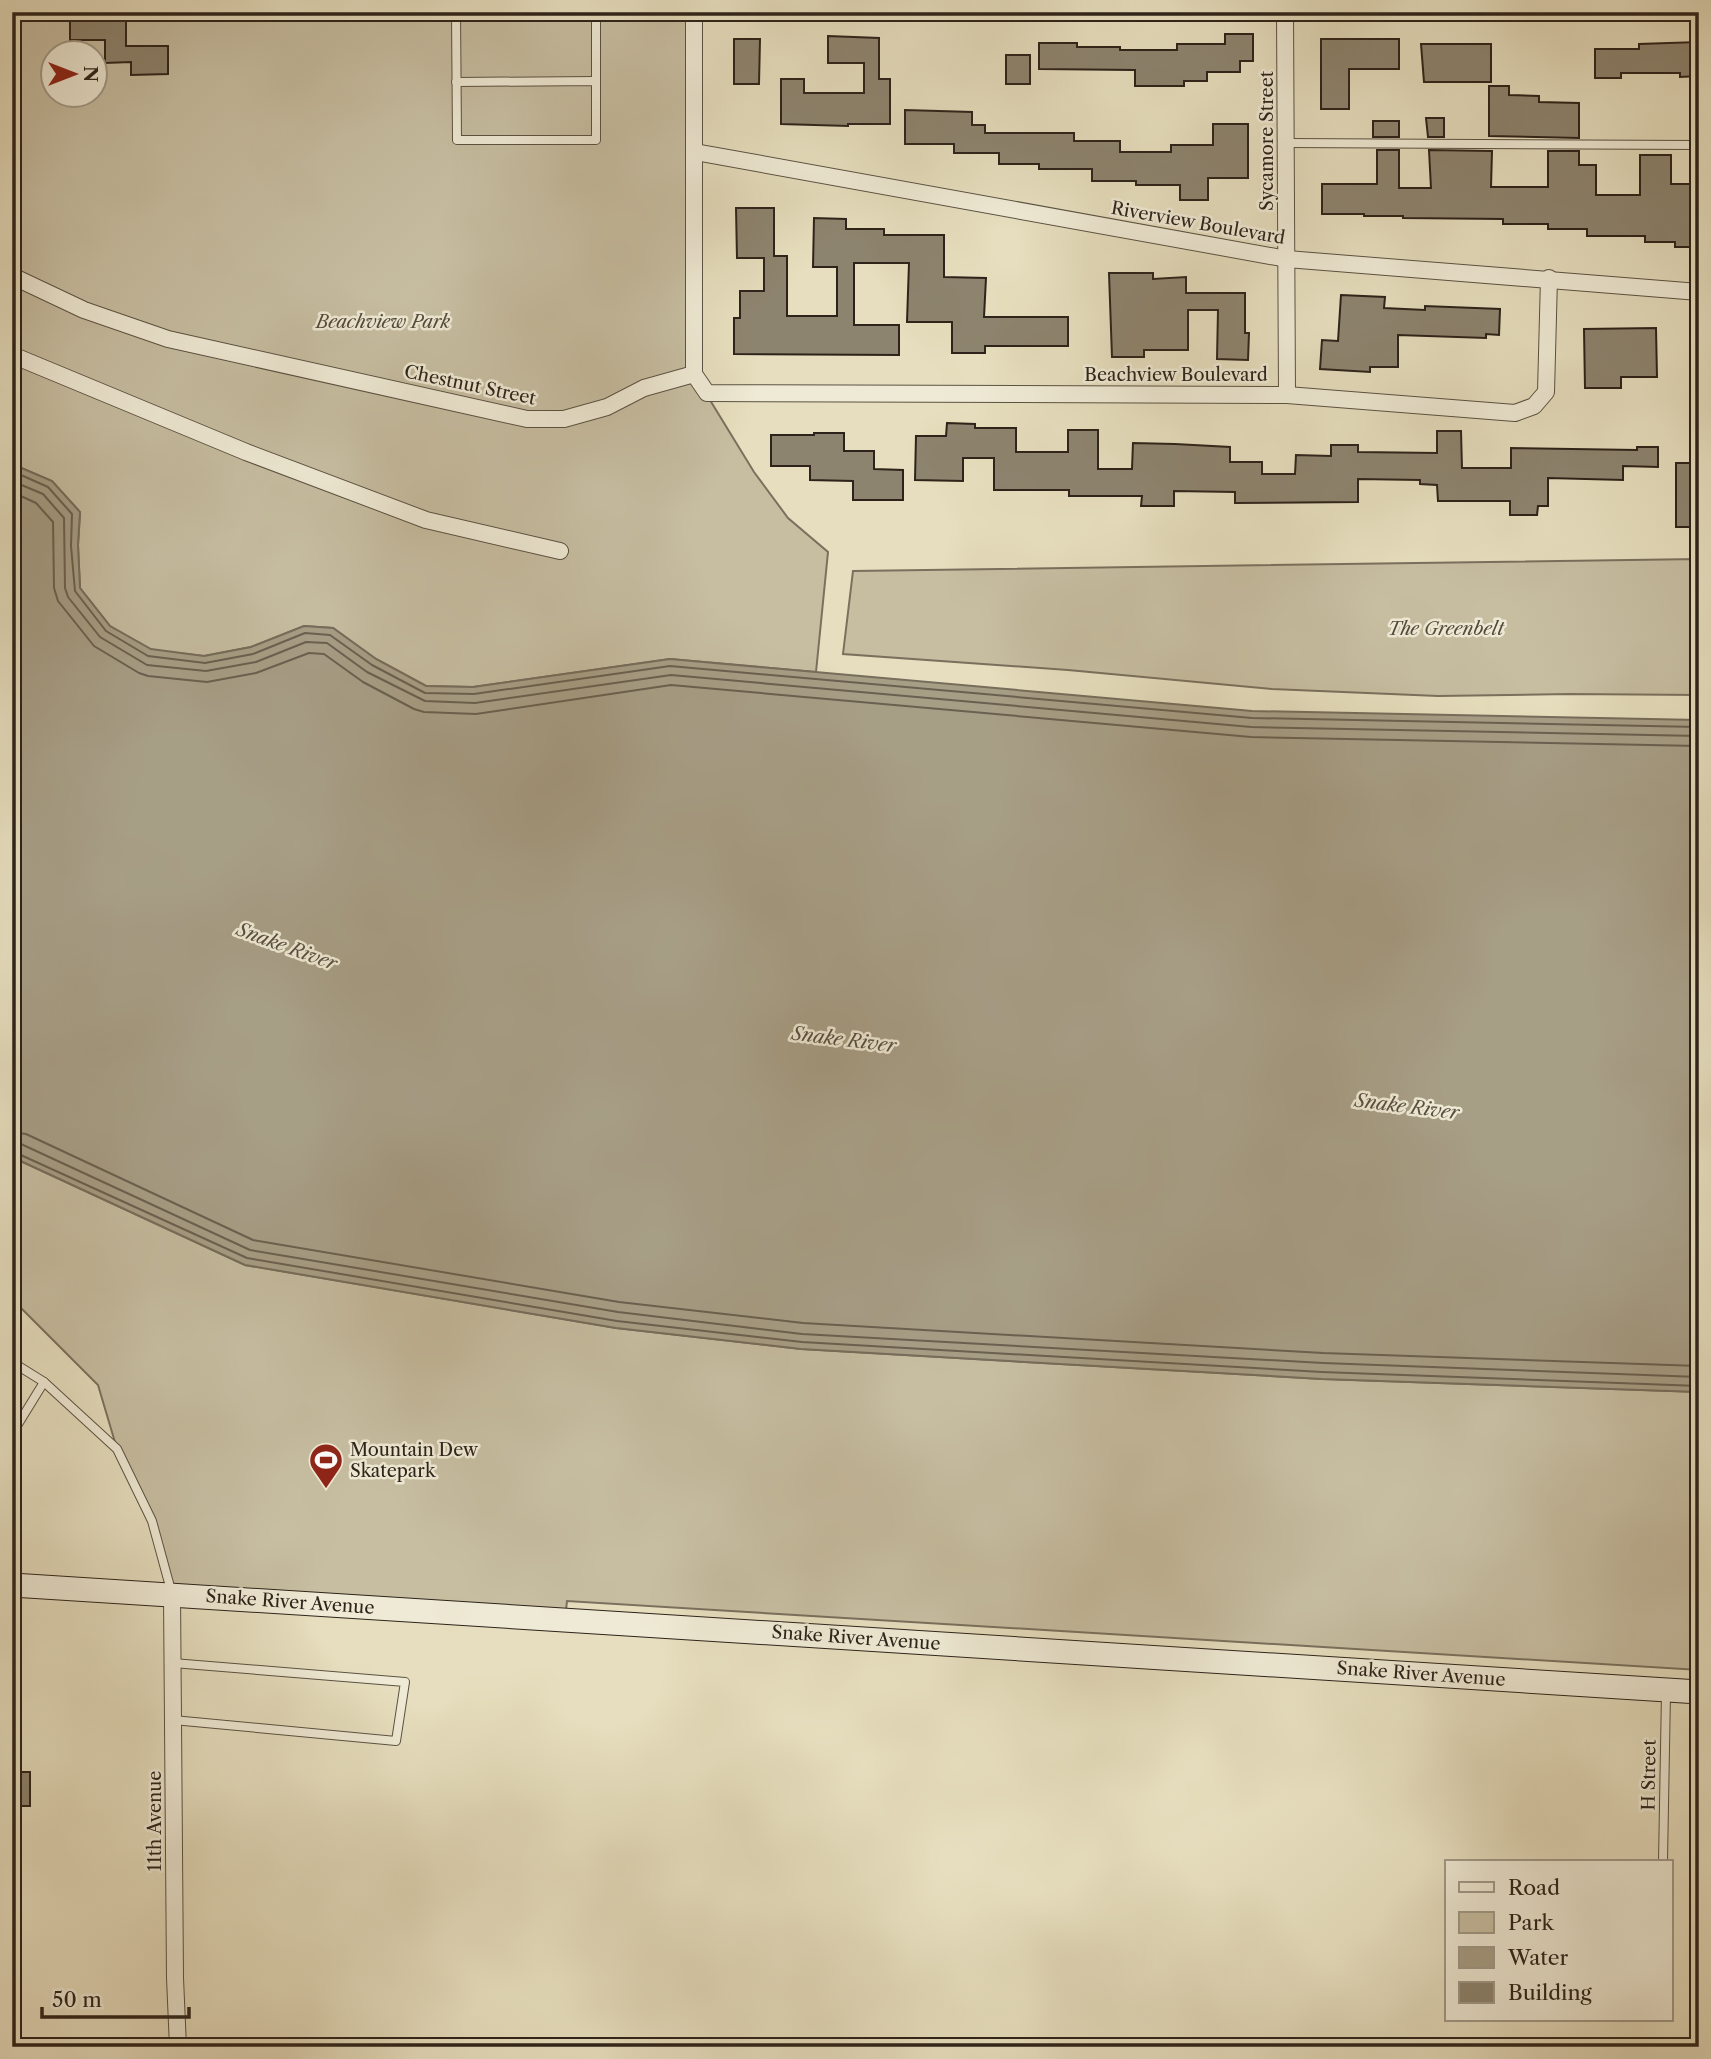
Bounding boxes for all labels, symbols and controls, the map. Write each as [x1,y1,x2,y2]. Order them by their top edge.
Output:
north arrow [38,38,108,108]
text: N [79,66,102,82]
street label: Sycamore Street [1256,70,1278,211]
street label: Riverview Boulevard [1109,197,1287,249]
park label: Beachview Park [314,311,451,333]
street label: Chestnut Street [402,360,538,410]
street label: Beachview Boulevard [1084,364,1268,386]
park label: The Greenbelt [1388,618,1506,640]
water label: Snake River [233,917,341,976]
water label: Snake River [789,1022,899,1057]
water label: Snake River [1352,1089,1462,1124]
place label: Mountain Dew Skatepark [350,1439,479,1482]
sports icon: Mountain Dew Skatepark [307,1441,345,1490]
street label: Snake River Avenue [205,1585,375,1619]
street label: Snake River Avenue [771,1621,941,1655]
street label: Snake River Avenue [1336,1657,1506,1691]
street label: H Street [1637,1739,1661,1811]
street label: 11th Avenue [144,1771,166,1871]
legend [1445,1860,1672,2021]
text: Road [1508,1875,1560,1900]
text: Park [1508,1910,1554,1935]
text: Water [1507,1945,1568,1970]
scale bar [42,1975,189,2019]
text: Building [1508,1980,1593,2005]
text: 50 m [52,1987,102,2012]

